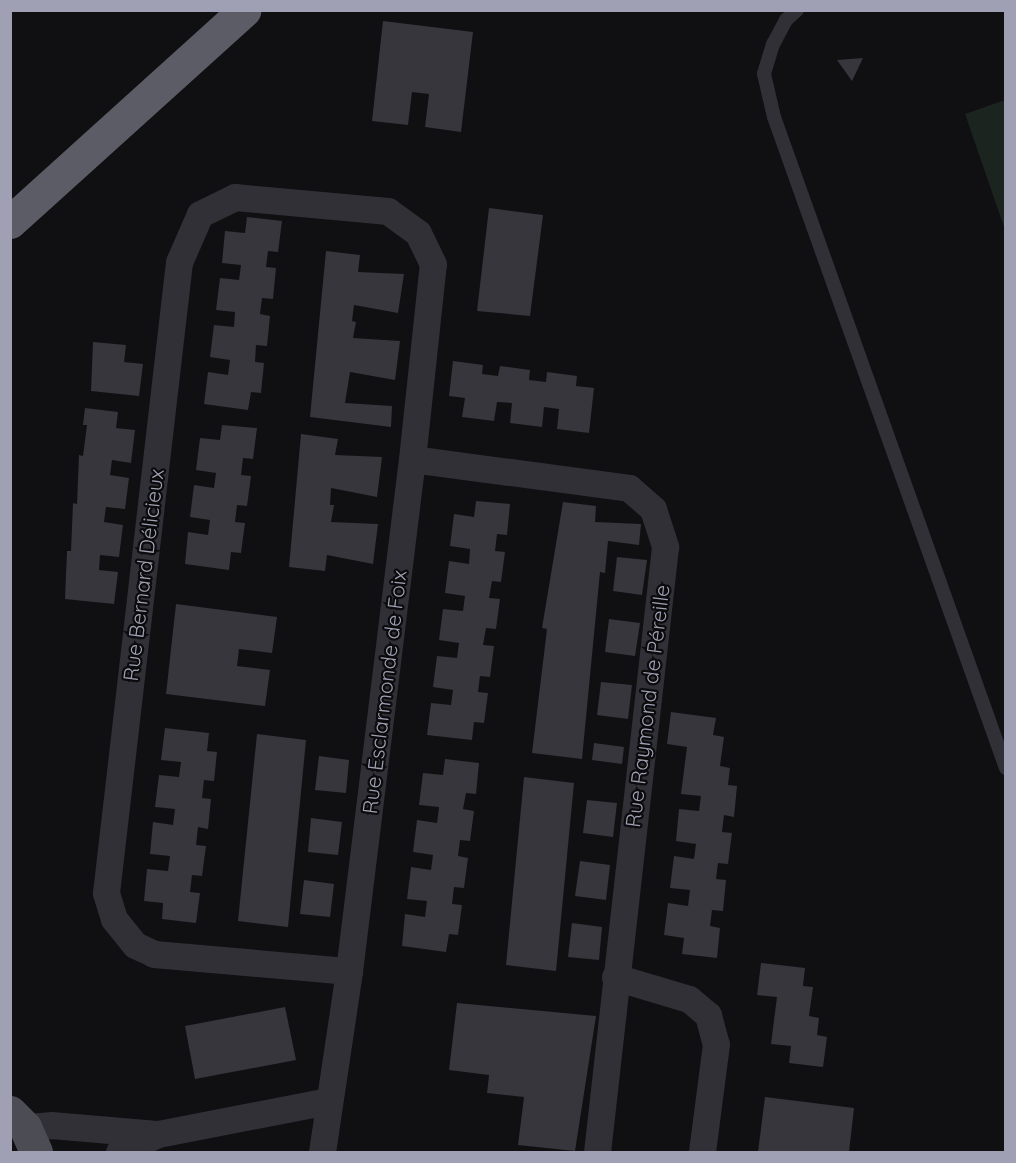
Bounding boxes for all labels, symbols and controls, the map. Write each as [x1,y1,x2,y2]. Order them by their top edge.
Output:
street label: Rue Bernard Délicieux [117,467,169,683]
street label: Rue Esclarmonde de Foix [357,569,411,815]
street label: Rue Raymond de Péreille [620,583,674,829]

